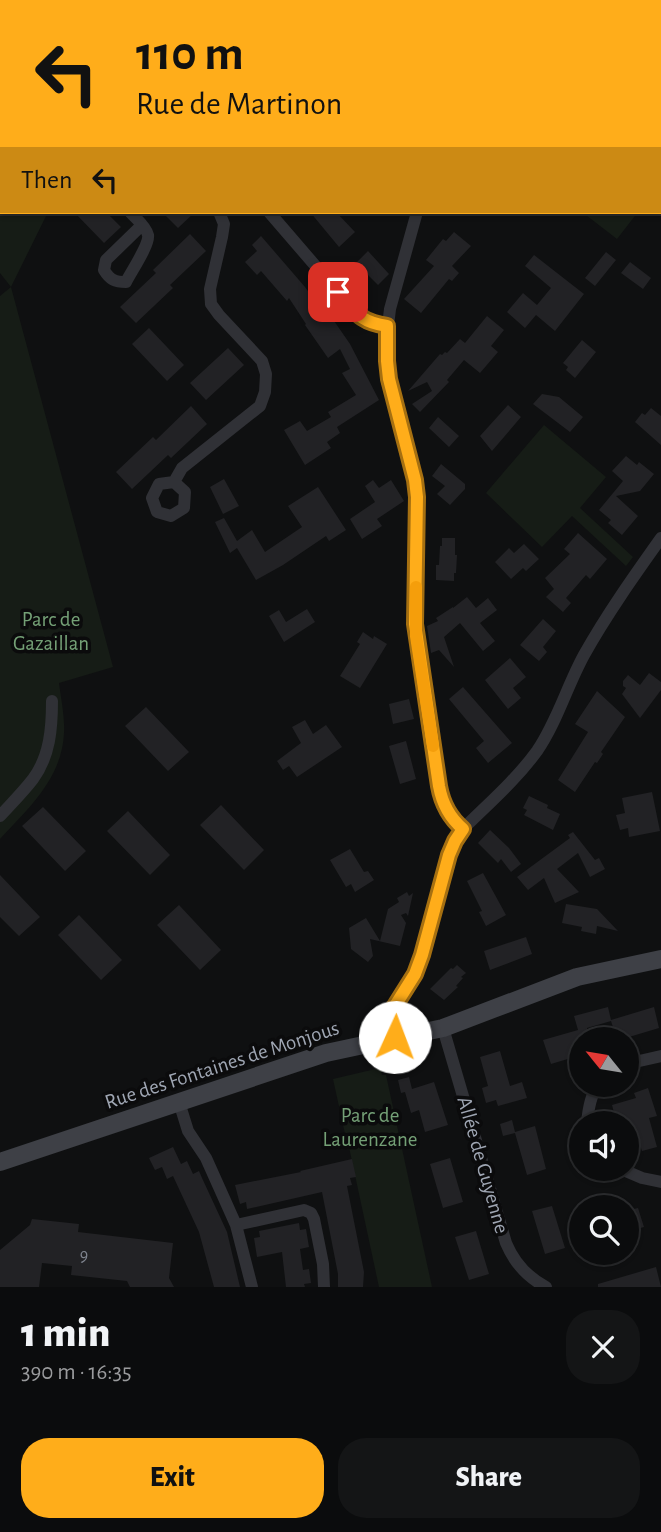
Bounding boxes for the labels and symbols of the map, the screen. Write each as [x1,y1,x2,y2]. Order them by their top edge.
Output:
pin [308,262,368,322]
park label: Parc de Gazaillan [13,609,89,654]
position arrow [358,1000,432,1074]
street label: Rue des Fontaines de Monjous [102,1017,342,1113]
north arrow [569,1027,639,1097]
street label: Allée de Guyenne [453,1094,513,1236]
park label: Parc de Laurenzane [323,1105,417,1150]
house number: 9 [80,1247,88,1265]

